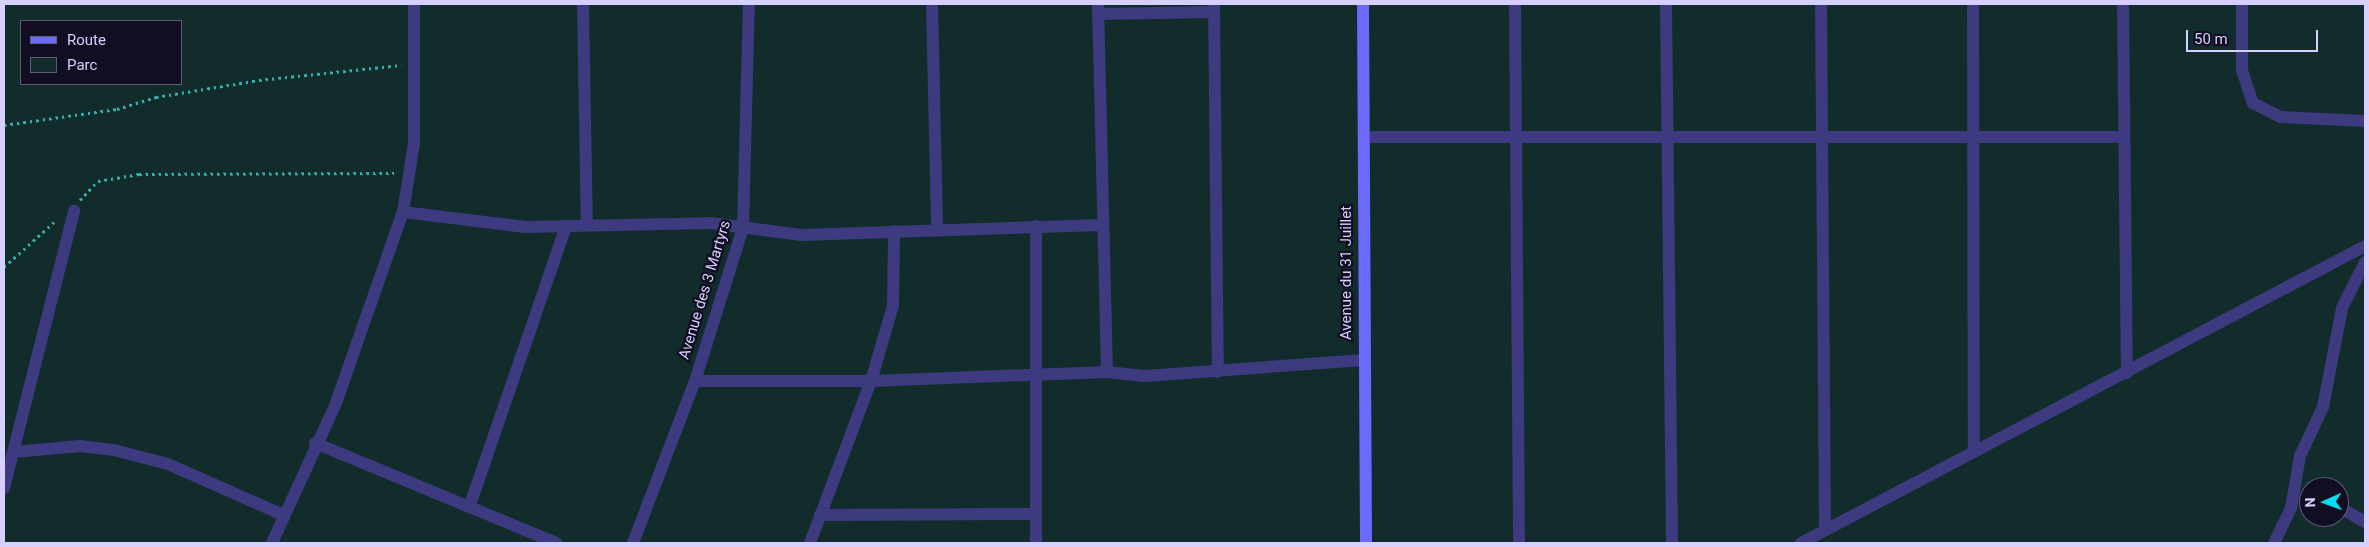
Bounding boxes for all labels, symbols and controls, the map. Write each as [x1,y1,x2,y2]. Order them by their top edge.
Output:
legend [20,20,182,85]
scale bar [2189,20,2322,52]
text: 50 m [2194,30,2228,48]
text: Route [67,31,106,49]
text: Parc [67,56,97,74]
street label: Avenue du 31 Juillet [1338,206,1356,340]
street label: Avenue des 3 Martyrs [675,218,735,362]
north arrow [2299,477,2349,527]
text: N [2302,497,2318,508]

